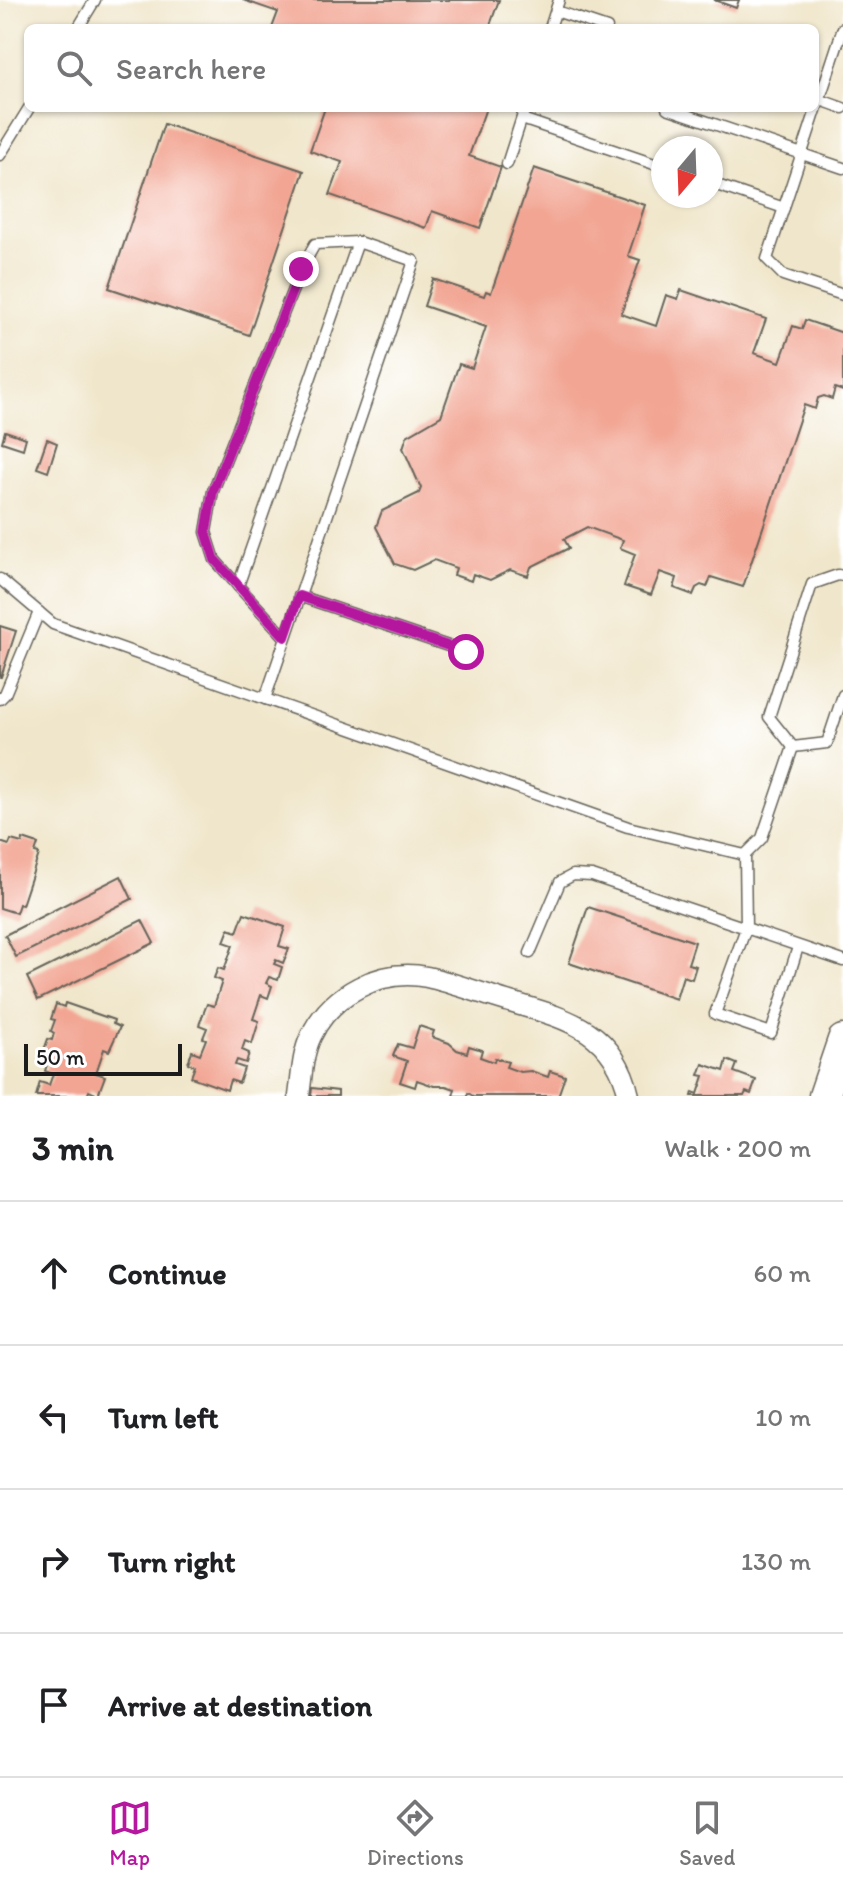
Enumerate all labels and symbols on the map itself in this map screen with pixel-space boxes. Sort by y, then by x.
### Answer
north arrow [651,136,723,208]
route end [283,251,319,287]
route start [448,634,484,670]
scale bar [24,1040,182,1076]

